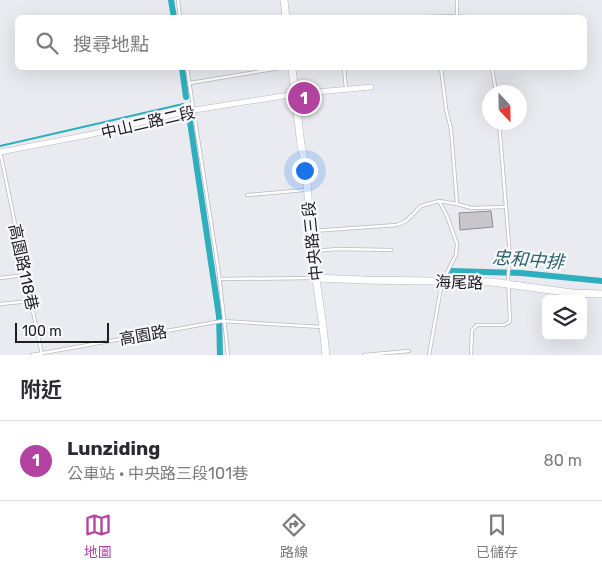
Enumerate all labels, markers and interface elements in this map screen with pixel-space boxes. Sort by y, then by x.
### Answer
search box [15,15,587,70]
icon: search [33,29,61,57]
text: 搜尋地點 [73,33,149,56]
pin: 1 [288,79,320,117]
north arrow [482,85,527,130]
street label: 中山二路二段 [99,102,197,143]
your location [292,158,318,184]
street label: 中央路三段 [299,200,326,282]
street label: 高園路118巷 [5,222,42,312]
water label: 忠和中排 [491,247,567,274]
street label: 海尾路 [435,273,483,292]
map controls [542,295,587,340]
button: layers [542,295,587,340]
scale bar [15,320,109,343]
street label: 高園路 [118,322,168,349]
text: 100 m [22,323,62,340]
text: 附近 [20,377,62,402]
text: Lunziding [67,437,160,460]
text: 1 [32,451,40,470]
text: 80 m [544,451,582,470]
text: 公車站 · 中央路三段101巷 [67,464,248,483]
tab: 地圖 [84,511,112,561]
tab: 路線 [280,511,308,561]
tab: 已儲存 [476,511,518,561]

